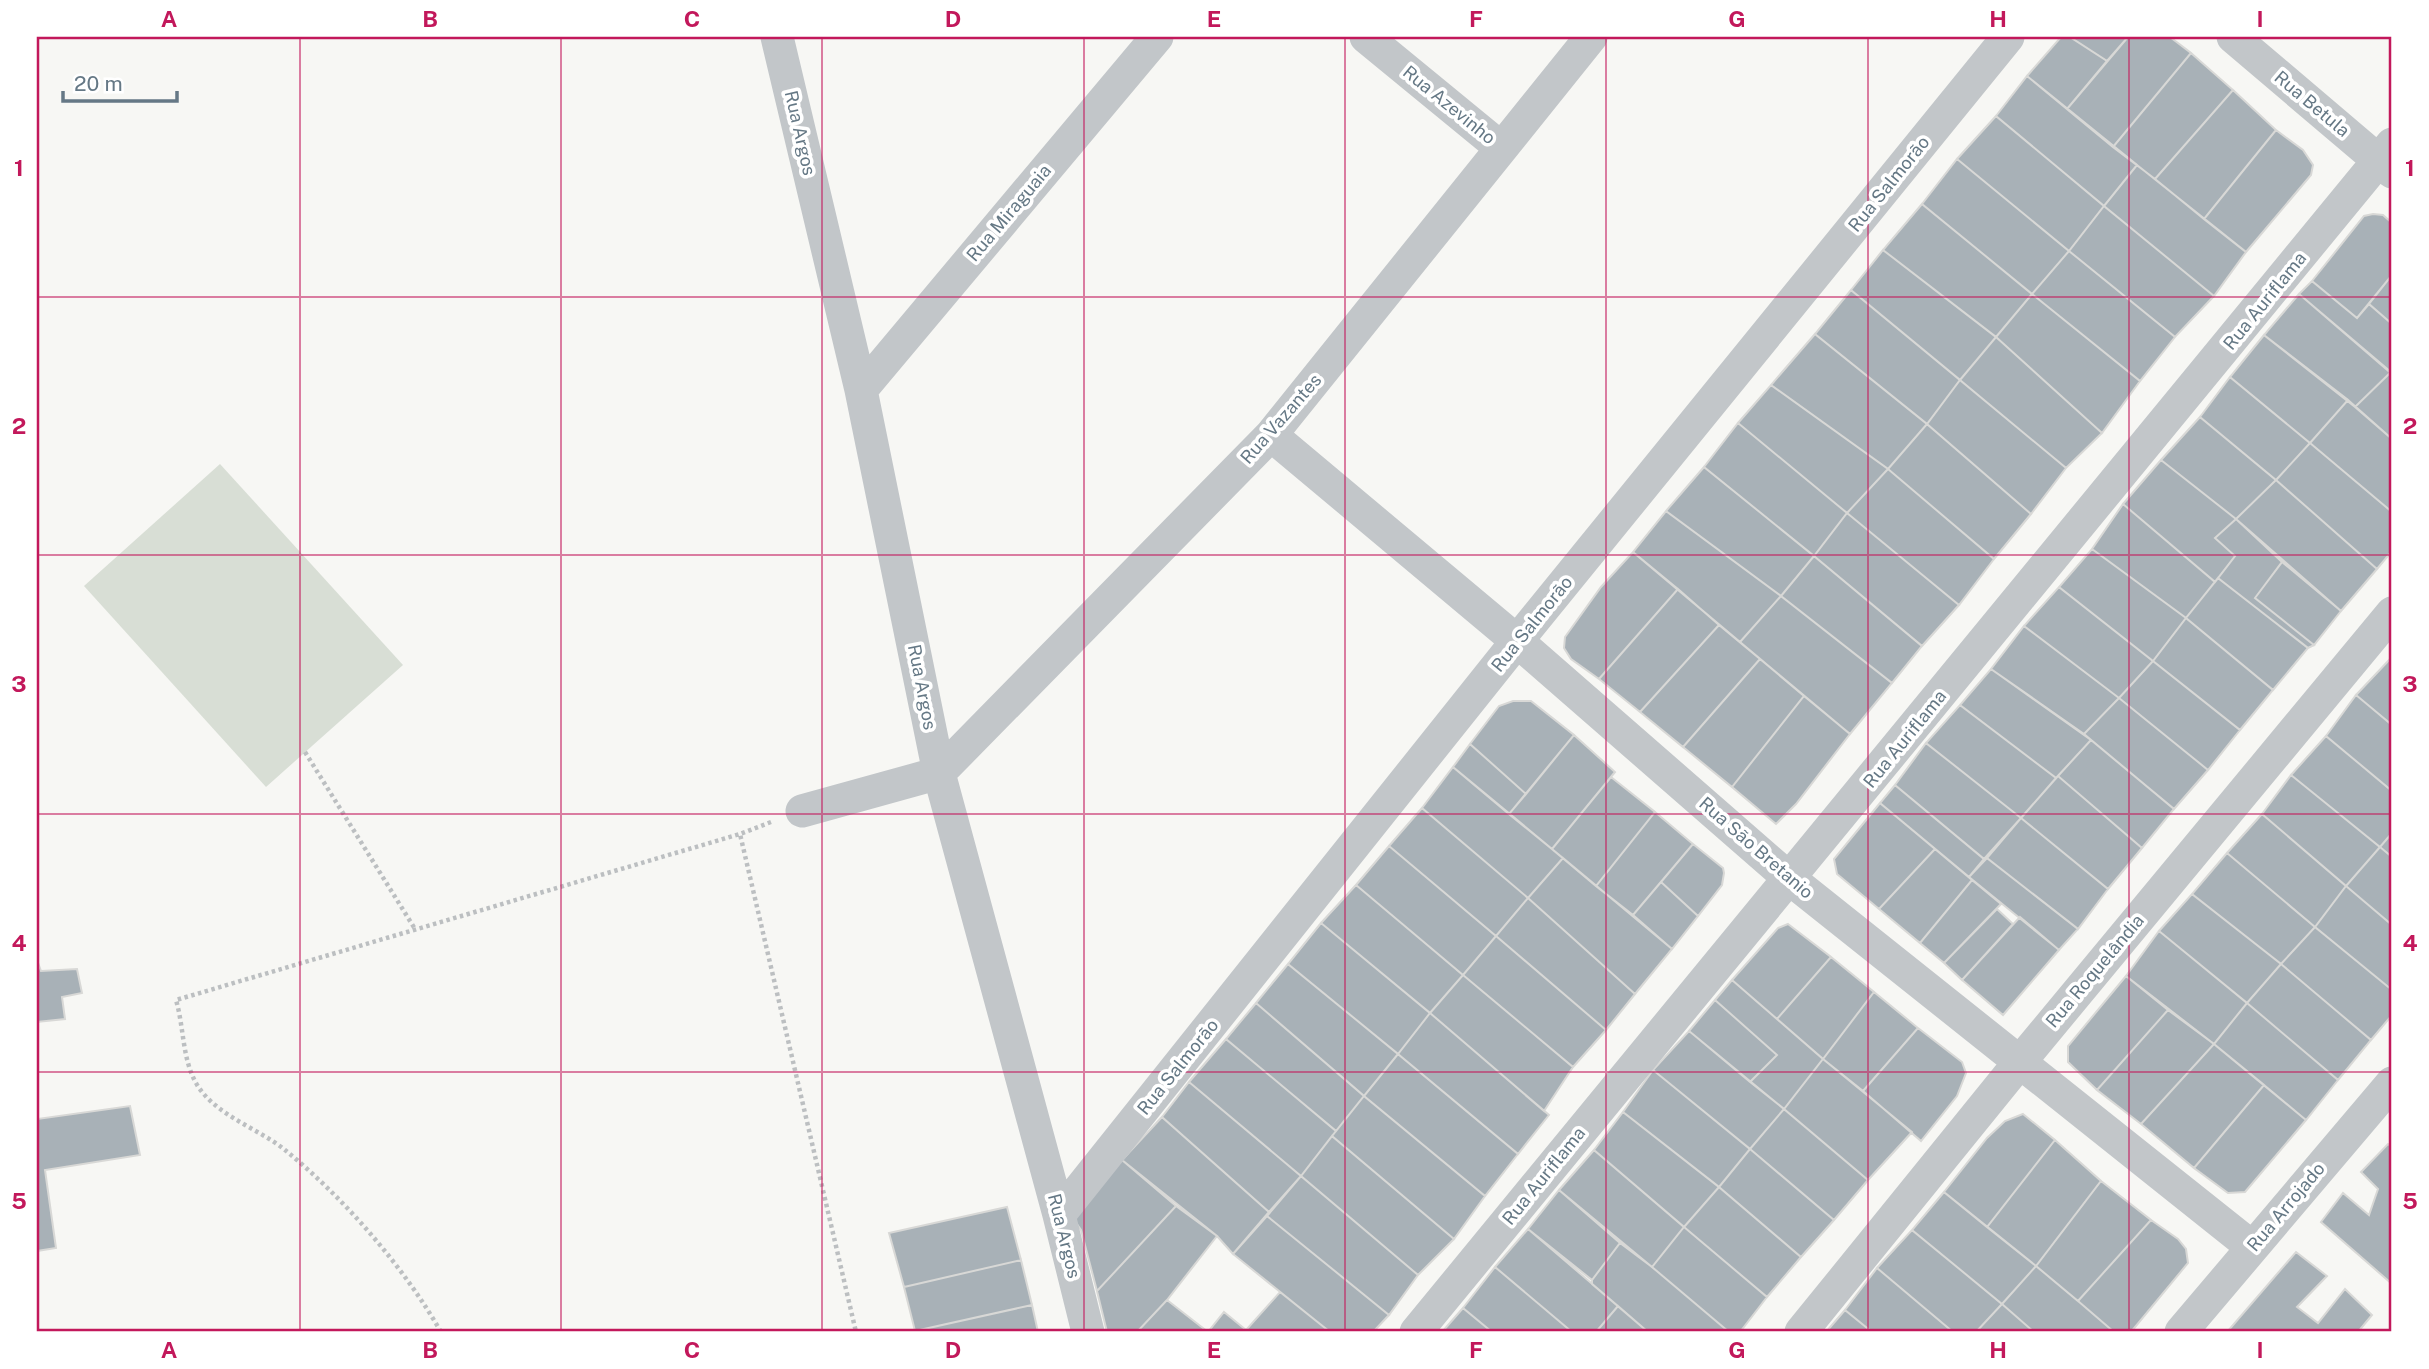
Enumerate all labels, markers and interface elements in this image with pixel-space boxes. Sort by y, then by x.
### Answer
text: A [161,5,178,32]
text: B [422,5,438,32]
text: C [684,5,700,32]
text: D [945,5,961,32]
text: E [1207,5,1221,32]
text: F [1469,5,1483,32]
text: G [1728,5,1746,32]
text: H [1989,5,2007,32]
text: I [2256,5,2264,32]
scale bar [63,60,177,104]
street label: Rua Azevinho [1399,61,1500,148]
street label: Rua Betula [2271,66,2354,141]
text: 20 m [74,71,123,96]
street label: Rua Argos [781,88,820,177]
street label: Rua Salmorão [1844,132,1933,236]
text: 1 [14,154,24,181]
text: 1 [2405,154,2415,181]
street label: Rua Miraguaia [962,160,1055,265]
street label: Rua Auriflama [2219,248,2310,354]
street label: Rua Vazantes [1236,369,1325,468]
text: 2 [12,412,26,439]
text: 2 [2403,412,2417,439]
street label: Rua Salmorão [1487,572,1576,676]
street label: Rua Argos [904,642,941,731]
text: 3 [11,670,27,697]
text: 3 [2402,670,2418,697]
street label: Rua Auriflama [1859,686,1950,792]
street label: Rua São Bretanio [1695,793,1818,903]
street label: Rua Roquelândia [2041,910,2148,1032]
text: 4 [11,929,27,956]
text: 4 [2402,929,2418,956]
street label: Rua Salmorão [1133,1015,1222,1119]
street label: Rua Auriflama [1498,1123,1589,1229]
street label: Rua Arrojado [2242,1158,2329,1255]
text: 5 [11,1187,27,1214]
text: 5 [2402,1187,2418,1214]
street label: Rua Argos [1044,1191,1085,1280]
text: A [161,1336,178,1363]
text: B [422,1336,438,1363]
text: C [684,1336,700,1363]
text: D [945,1336,961,1363]
text: E [1207,1336,1221,1363]
text: F [1469,1336,1483,1363]
text: G [1728,1336,1746,1363]
text: H [1989,1336,2007,1363]
text: I [2256,1336,2264,1363]

